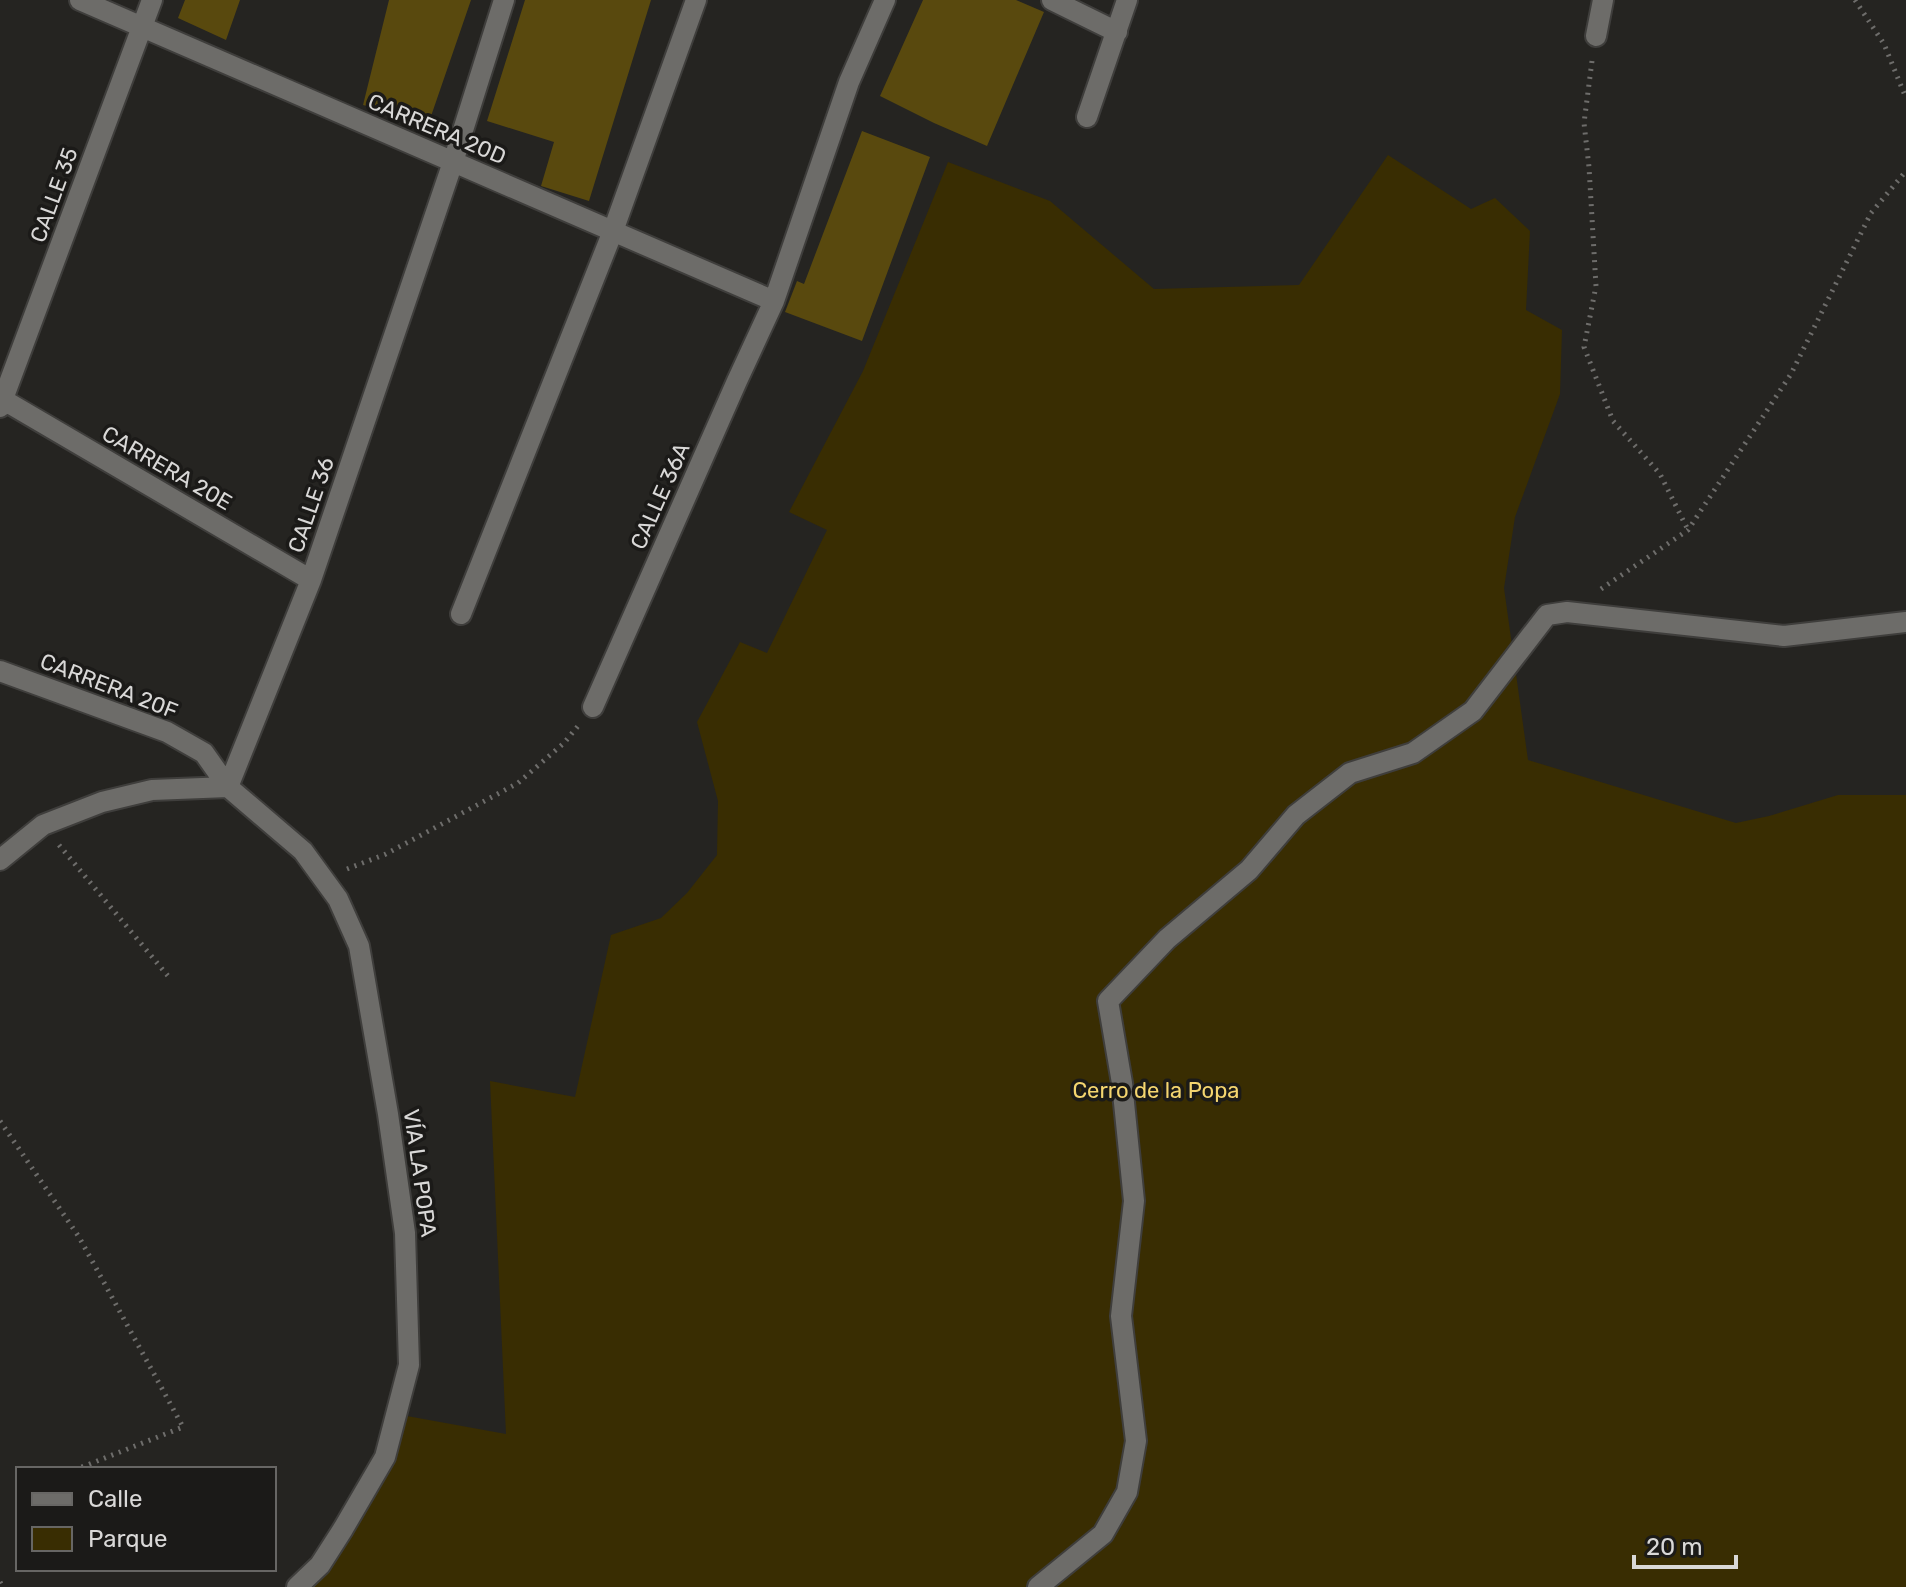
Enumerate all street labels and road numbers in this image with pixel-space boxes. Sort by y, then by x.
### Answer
street label: CARRERA 20D [364,88,510,170]
street label: CALLE 35 [24,144,84,246]
street label: CARRERA 20E [97,420,237,516]
street label: CALLE 36A [624,438,696,554]
street label: CALLE 36 [282,454,340,556]
street label: CARRERA 20F [36,647,182,725]
street label: VÍA LA POPA [398,1107,442,1239]

